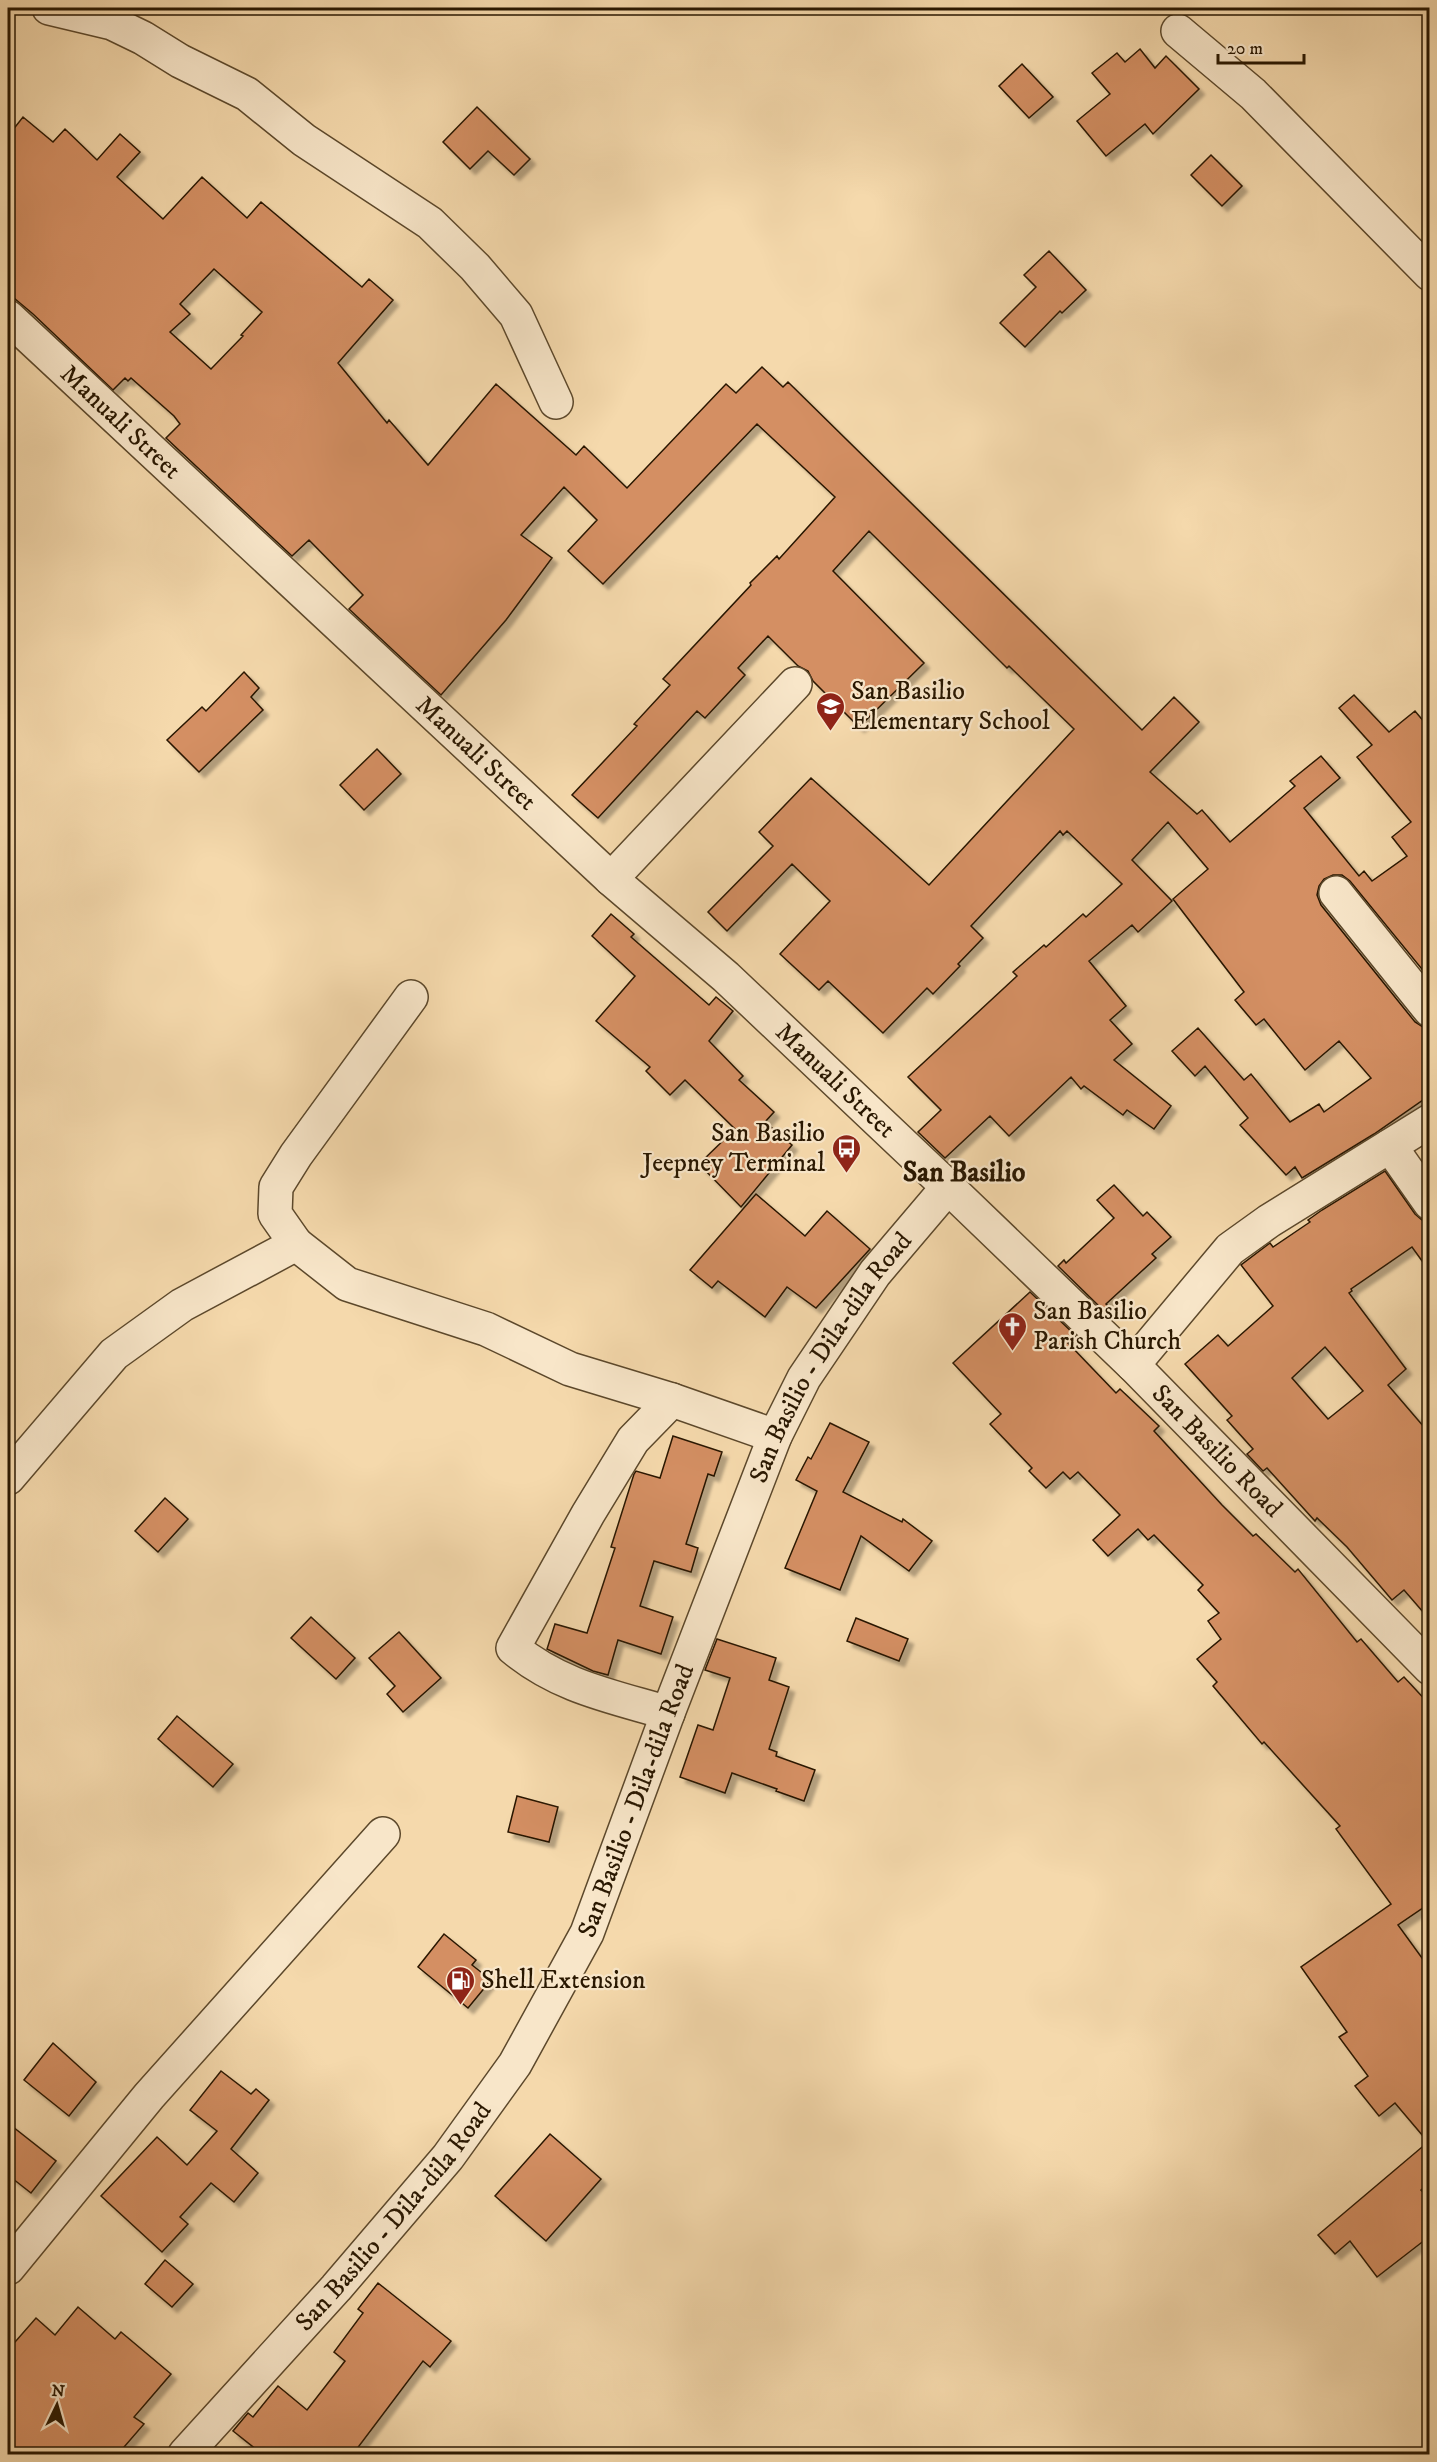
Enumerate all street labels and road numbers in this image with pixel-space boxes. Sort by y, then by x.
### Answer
street label: Manuali Street [53,358,188,486]
street label: Manuali Street [409,689,544,818]
street label: Manuali Street [768,1016,903,1145]
street label: San Basilio - Dila-dila Road [742,1225,919,1487]
street label: San Basilio Road [1145,1377,1290,1524]
street label: San Basilio - Dila-dila Road [570,1659,702,1942]
street label: San Basilio - Dila-dila Road [288,2096,499,2338]

